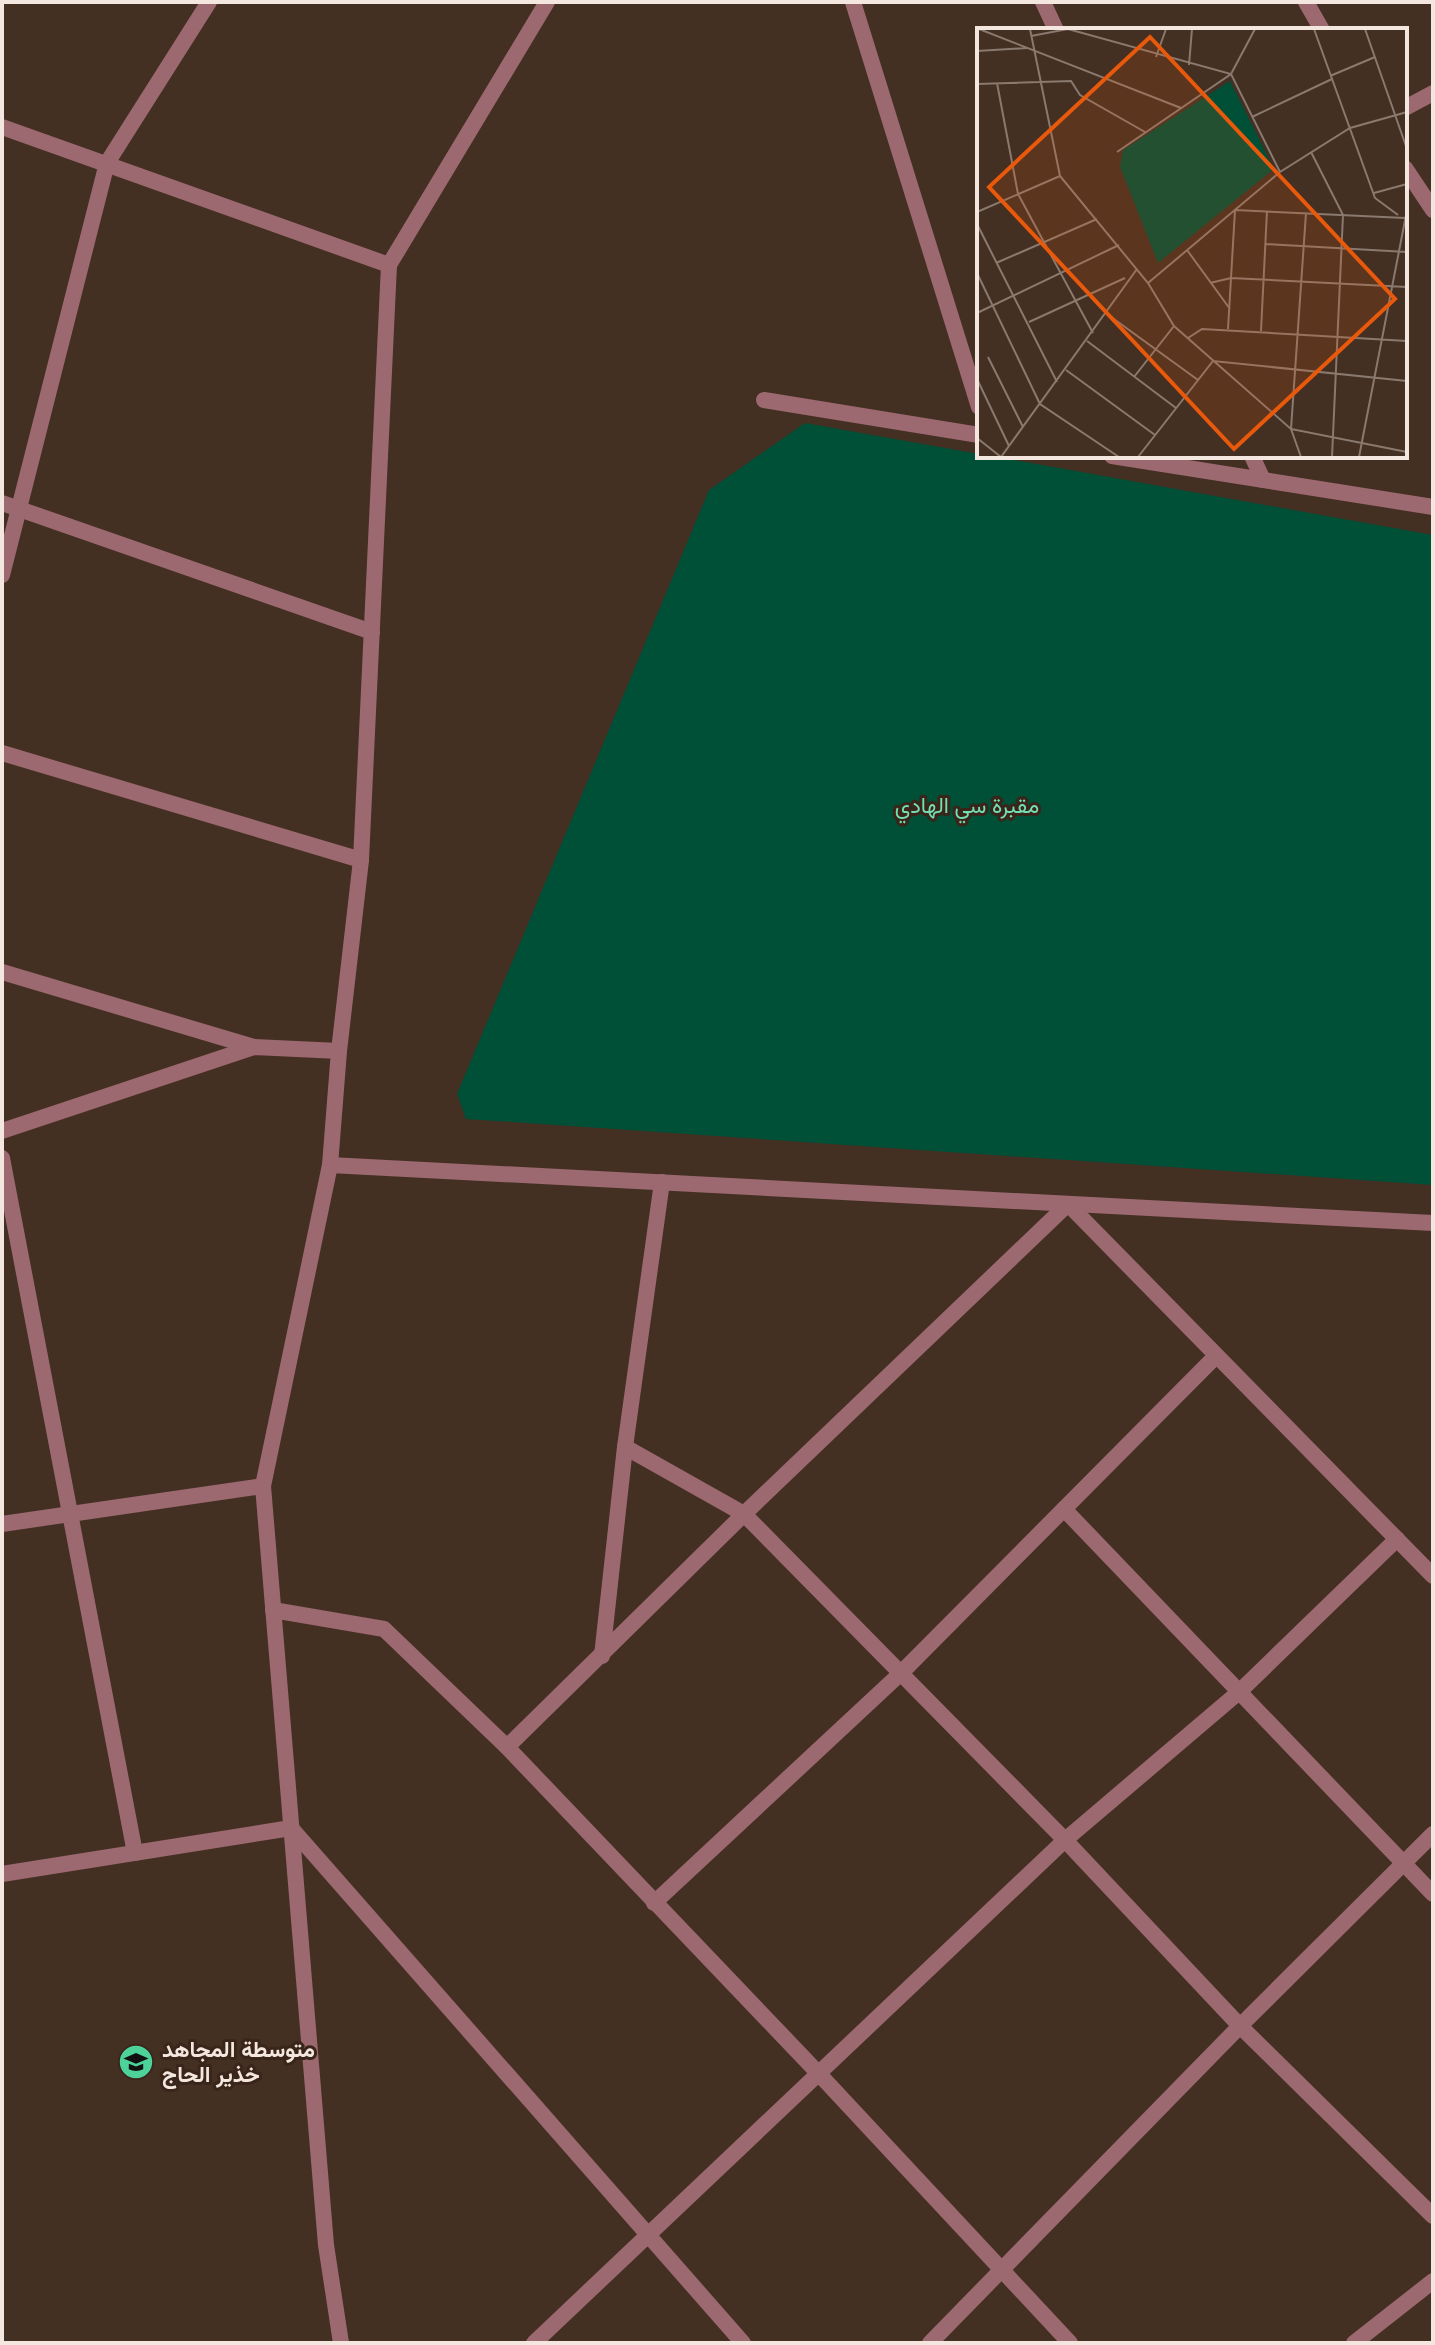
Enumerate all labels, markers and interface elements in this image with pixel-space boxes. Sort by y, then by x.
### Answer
inset map [977,28,1407,458]
park label: مقبرة سي الهادي [895,789,1039,824]
place label: متوسطة المجاهد خذير الحاج [162,2033,315,2089]
school or university icon: متوسطة المجاهد خذير الحاج [117,2043,155,2081]

